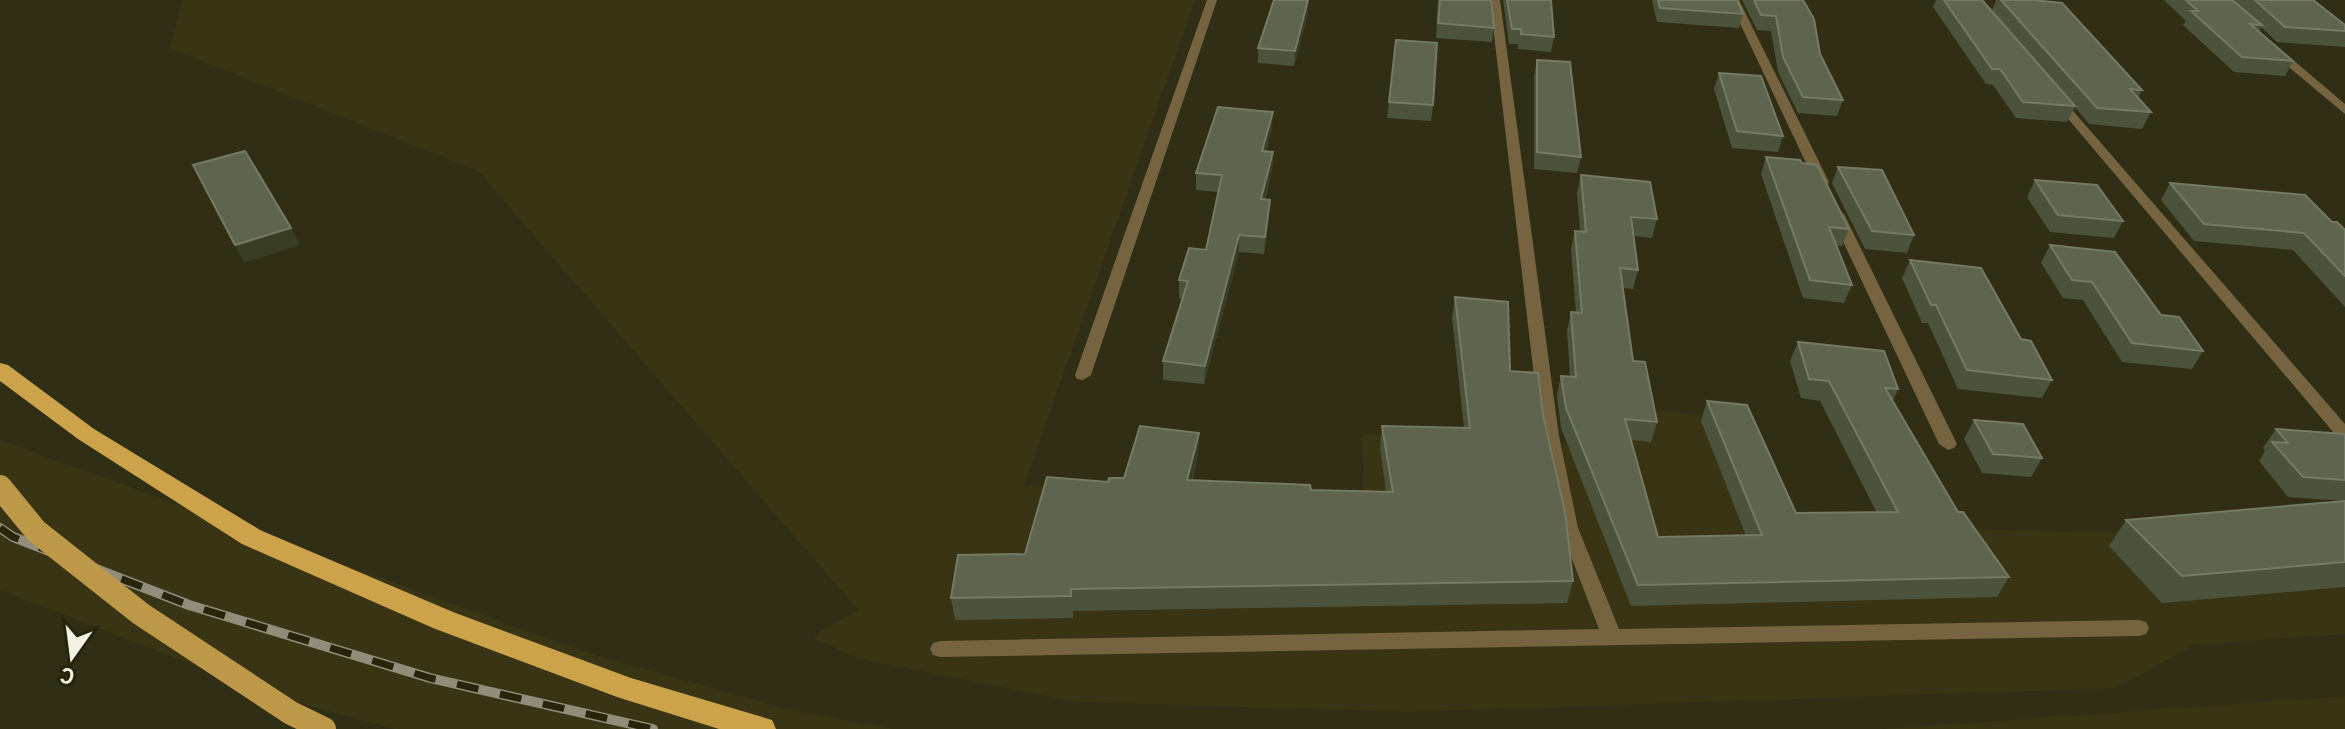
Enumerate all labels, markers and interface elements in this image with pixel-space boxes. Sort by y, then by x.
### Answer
north arrow [32,617,112,697]
text: С [58,659,78,689]

